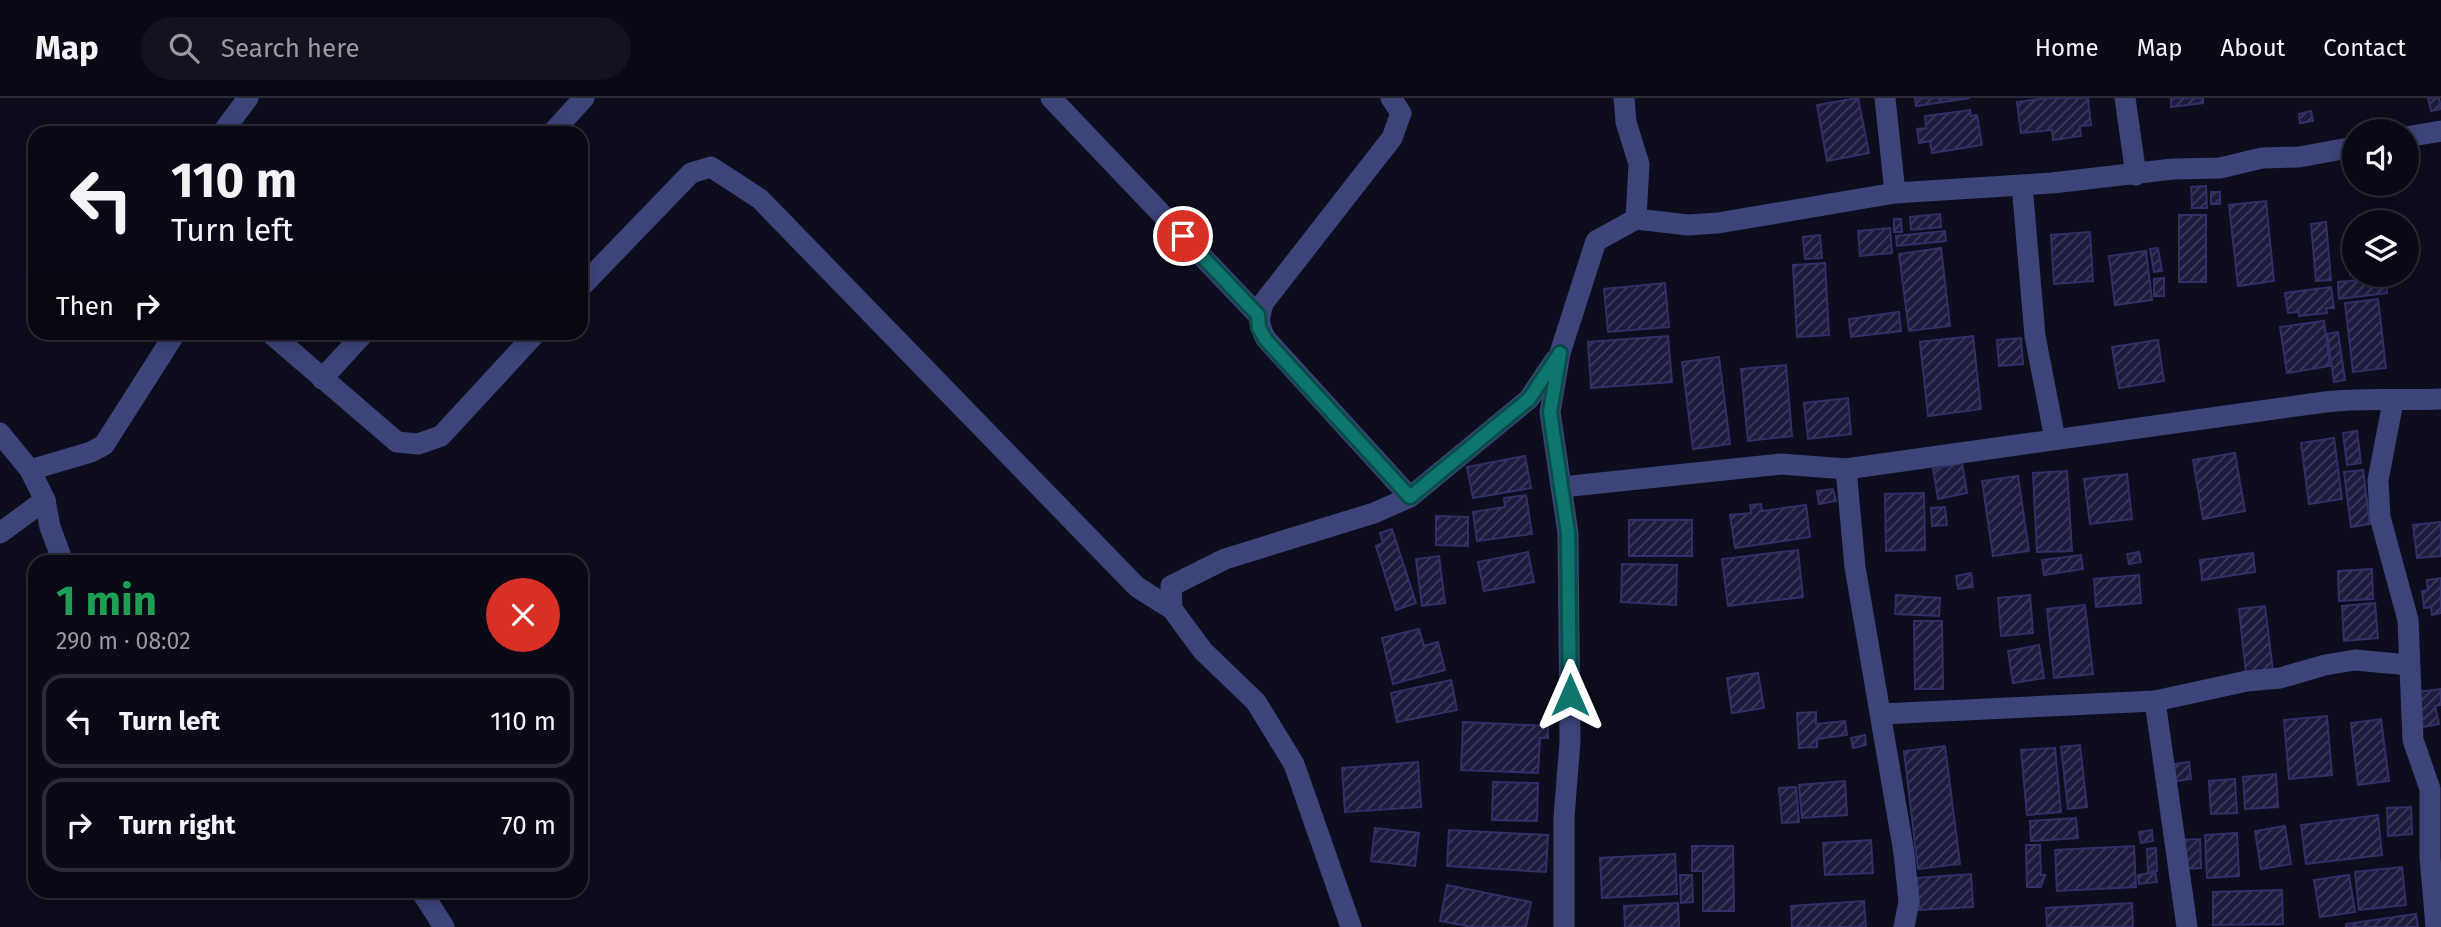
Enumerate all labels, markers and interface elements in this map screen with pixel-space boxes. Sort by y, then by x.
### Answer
search box [141,17,631,80]
text: Map [35,28,99,68]
icon: search [165,29,203,67]
text: Search here [221,33,360,64]
text: Home [2035,34,2099,62]
text: Map [2137,34,2183,62]
text: About [2221,34,2285,62]
text: Contact [2323,34,2406,62]
map controls [2342,119,2419,287]
button: sound [2342,119,2419,196]
text: 110 m [171,151,297,210]
icon: left [56,154,147,245]
pin [1153,206,1213,266]
button: layers [2342,210,2419,287]
text: Turn left [171,211,293,249]
icon: arrive [1164,217,1202,255]
icon: right [128,287,166,325]
text: Then [56,291,114,322]
text: 1 min [56,576,157,626]
button: close [486,578,560,652]
text: 290 m · 08:02 [56,627,191,655]
position arrow [1533,658,1607,732]
icon: left [60,702,98,740]
text: Turn left [119,706,220,737]
text: 110 m [490,706,556,737]
icon: right [60,806,98,844]
text: Turn right [119,810,236,841]
text: 70 m [501,810,556,841]

